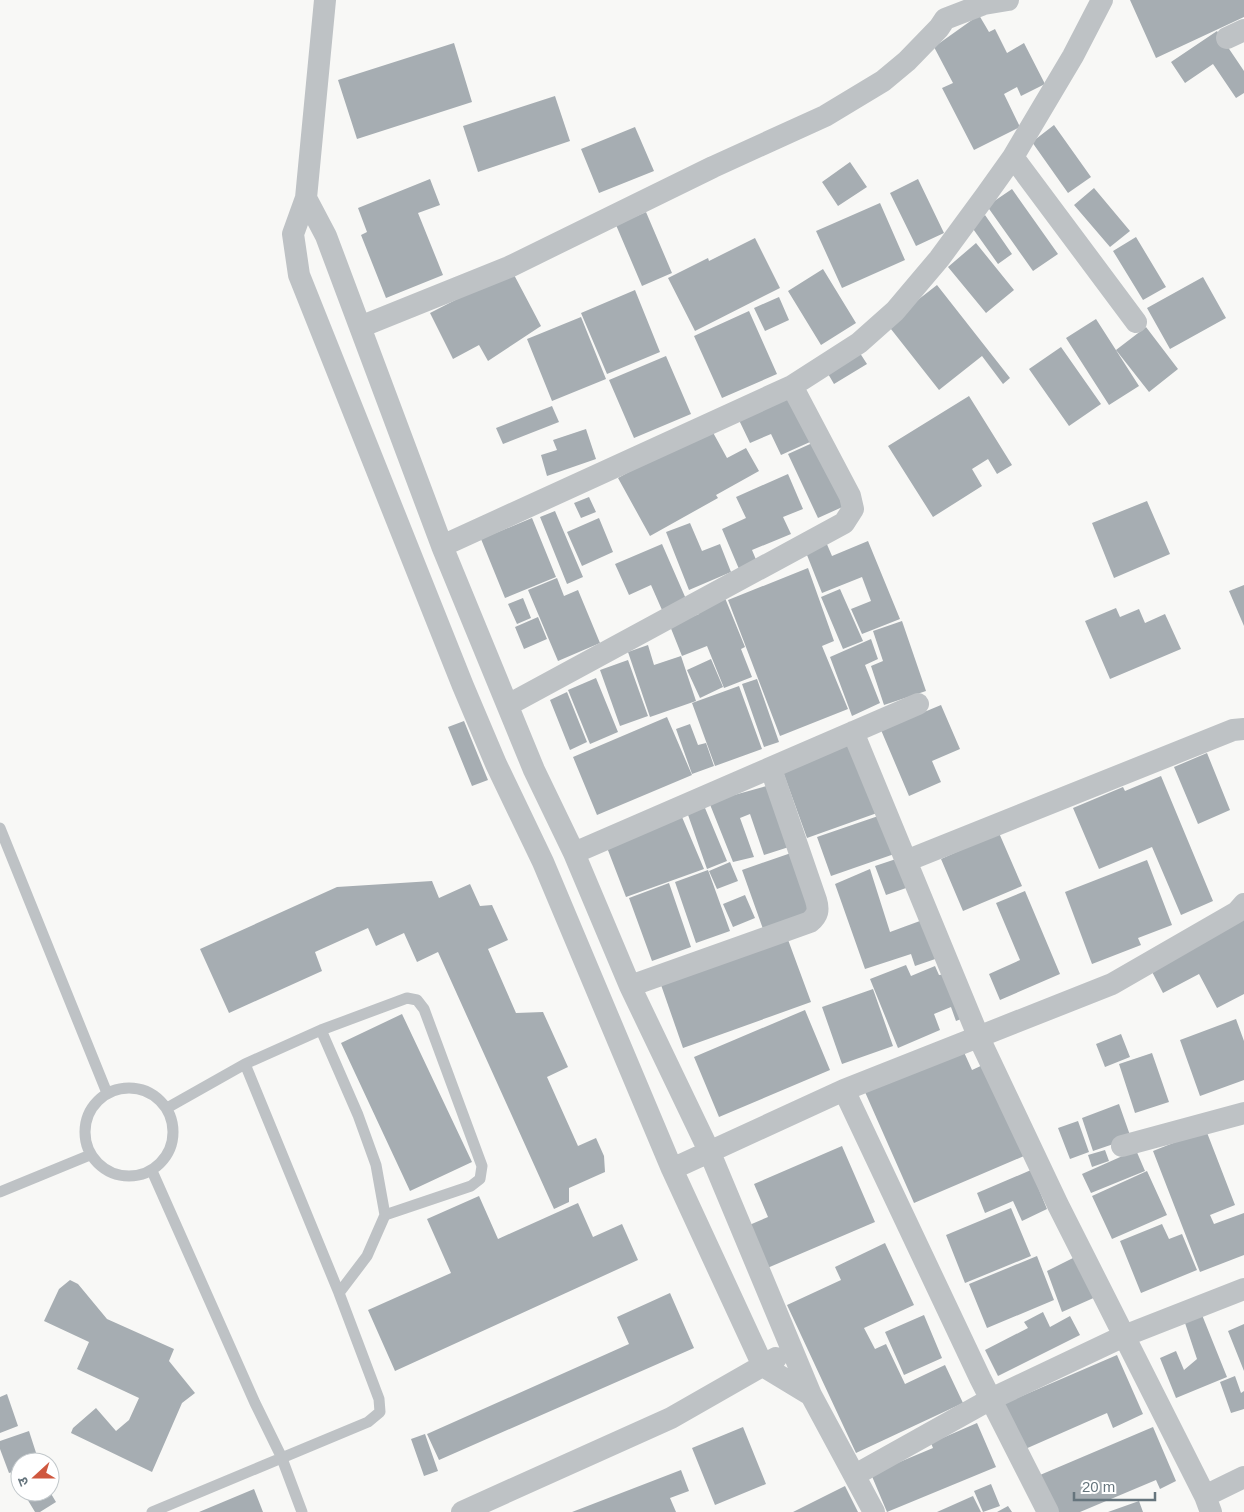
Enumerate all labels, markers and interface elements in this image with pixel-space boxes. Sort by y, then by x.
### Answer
north arrow [10,1452,60,1502]
scale bar [1074,1470,1155,1502]
text: उ [14,1474,32,1488]
text: 20 m [1082,1478,1115,1495]

